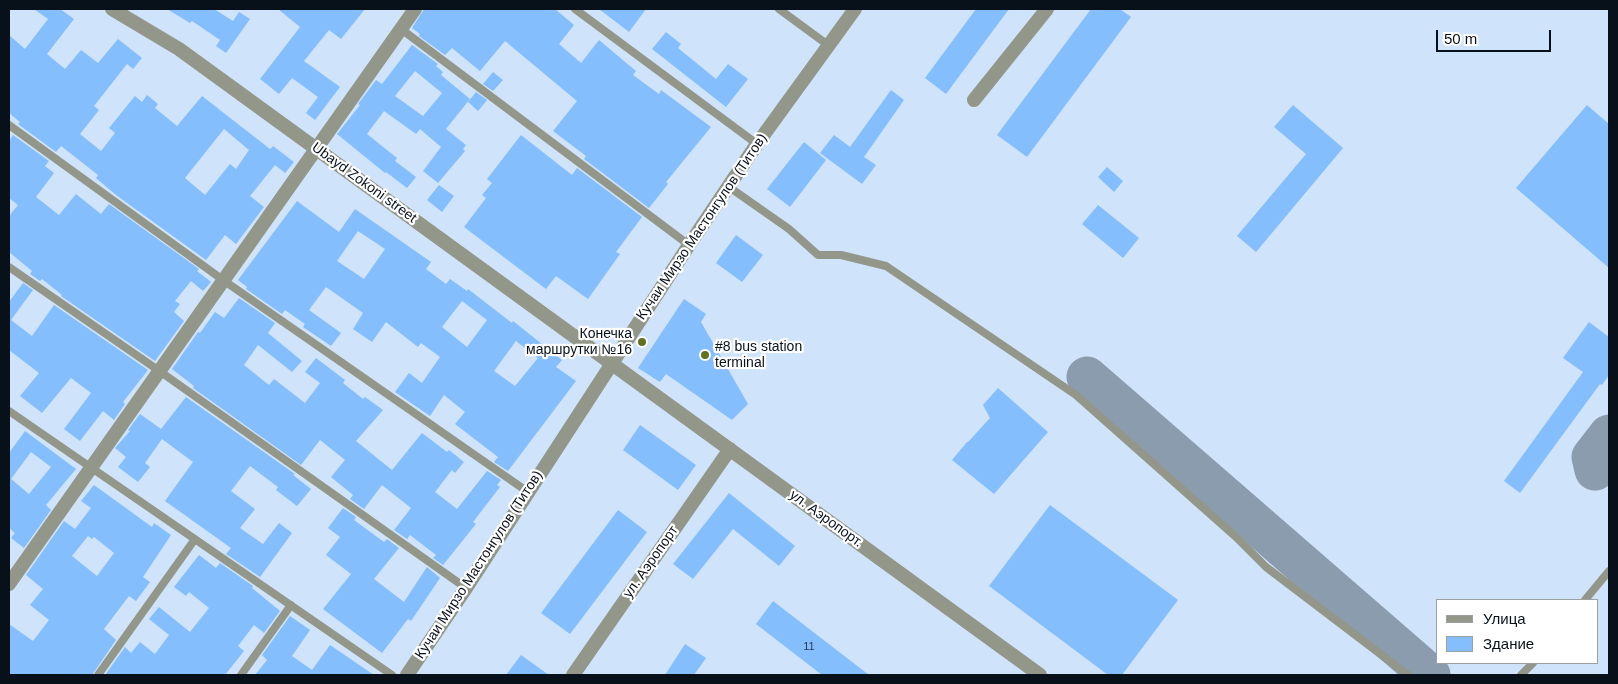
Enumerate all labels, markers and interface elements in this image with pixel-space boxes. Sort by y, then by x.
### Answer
scale bar [1438,20,1553,52]
text: 50 m [1444,30,1477,47]
street label: Кучаи Мирзо Мастонгулов (Титов) [633,131,771,323]
street label: Ubayd Zokoni street [308,139,420,227]
place label: Конечка маршрутки №16 [526,326,632,358]
marker: Конечка маршрутки №16 [636,336,648,348]
place label: #8 bus station terminal [715,339,802,372]
marker: #8 bus station terminal [699,349,711,361]
street label: Кучаи Мирзо Мастонгулов (Титов) [412,468,546,662]
street label: ул. Аэропорт. [786,487,866,551]
street label: ул. Аэропорт [620,523,682,601]
legend [1436,599,1598,664]
text: Улица [1483,610,1526,627]
text: Здание [1483,635,1534,652]
house number: 11 [803,640,815,654]

